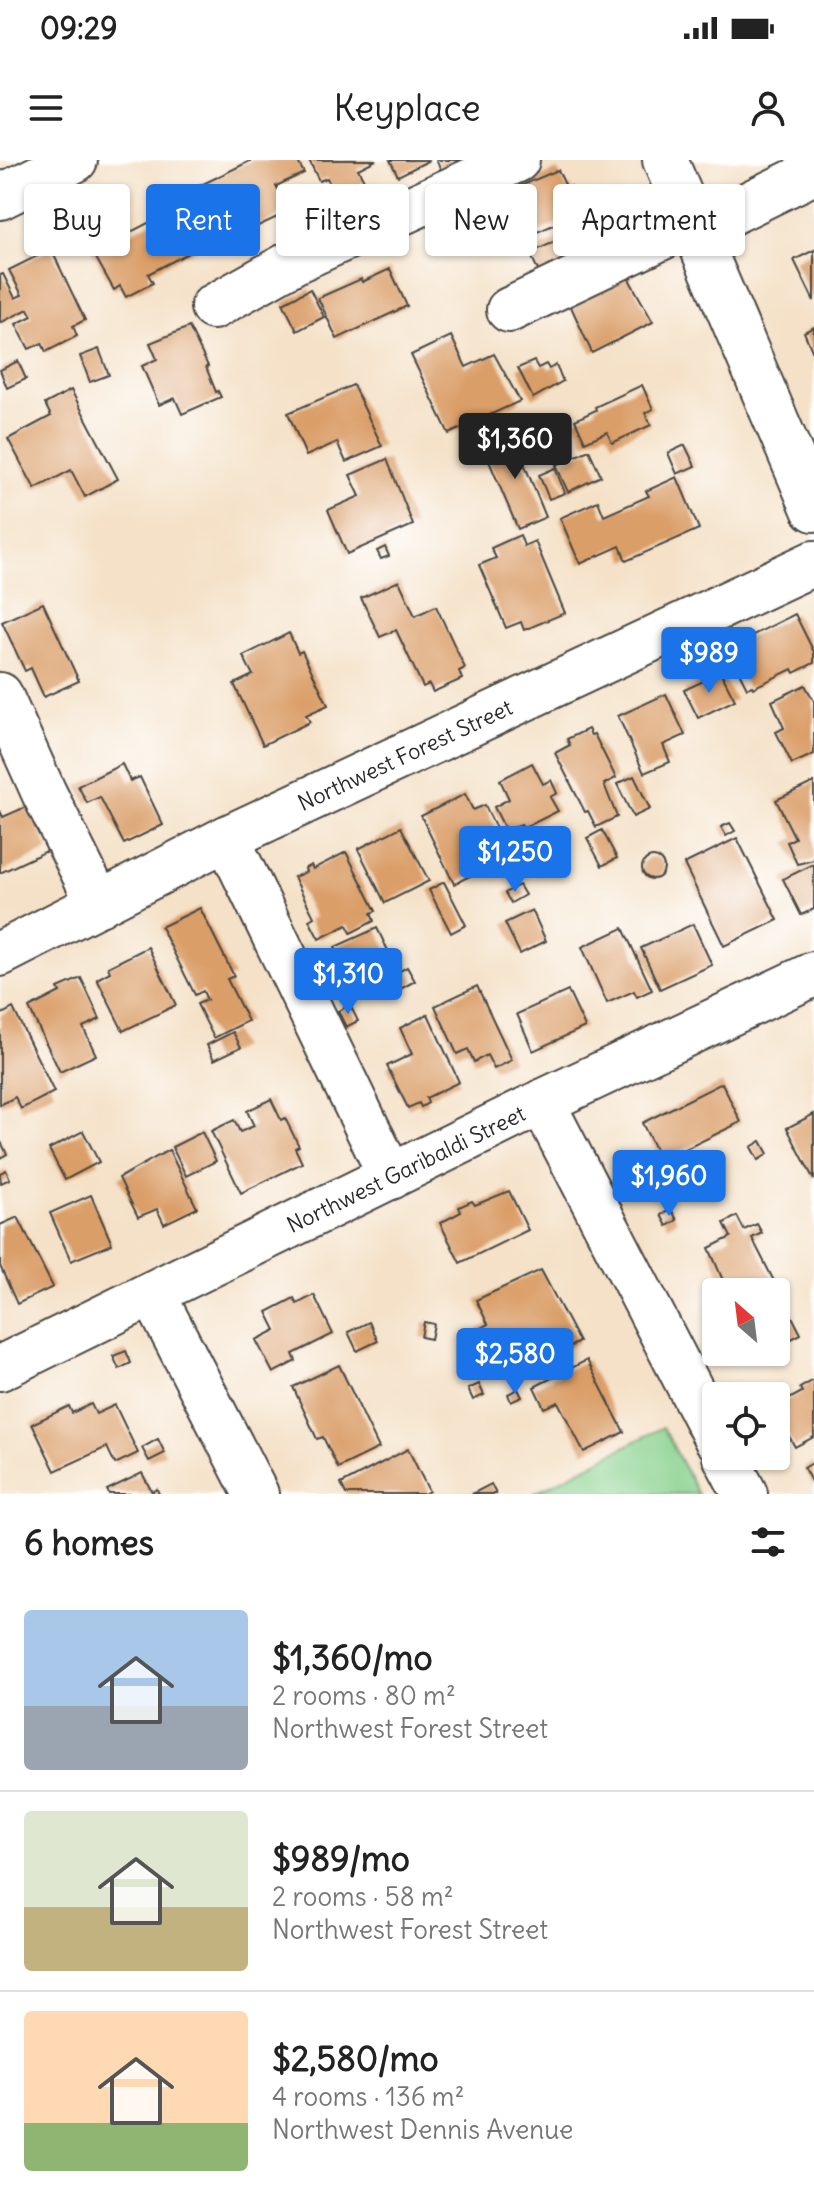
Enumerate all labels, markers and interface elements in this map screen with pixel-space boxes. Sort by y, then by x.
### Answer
text: 09:29 [40,9,117,47]
icon: menu [24,86,68,130]
text: Keyplace [333,86,481,131]
icon: person [746,86,790,130]
chip: Buy [24,184,130,256]
chip: Rent [146,184,260,256]
chip: Filters [276,184,409,256]
chip: New [425,184,537,256]
chip: Apartment [553,184,745,256]
pin: $1,360 [450,413,580,481]
text: $1,360 [477,422,553,455]
pin: $989 [662,627,756,695]
text: $989 [679,636,739,669]
street label: Northwest Forest Street [293,693,517,817]
pin: $1,250 [450,826,580,894]
text: $1,250 [477,835,553,868]
pin: $1,310 [283,948,413,1016]
text: $1,310 [312,957,384,990]
street label: Northwest Garibaldi Street [282,1099,530,1239]
pin: $1,960 [604,1150,734,1218]
text: $1,960 [631,1159,707,1192]
north arrow [702,1278,790,1366]
map controls [702,1278,790,1470]
pin: $2,580 [450,1328,580,1396]
text: $2,580 [474,1337,556,1370]
button: locate [702,1382,790,1470]
icon: filters [746,1520,790,1564]
text: 6 homes [24,1521,154,1564]
text: $1,360/mo [272,1636,433,1679]
icon: home [88,1642,184,1738]
text: 2 rooms · 80 m² [272,1679,456,1712]
text: Northwest Forest Street [272,1712,548,1745]
text: $989/mo [272,1837,410,1880]
icon: home [88,1843,184,1939]
text: 2 rooms · 58 m² [272,1880,453,1913]
text: Northwest Forest Street [272,1913,548,1946]
text: $2,580/mo [272,2037,439,2080]
icon: home [88,2043,184,2139]
text: 4 rooms · 136 m² [272,2080,464,2113]
text: Northwest Dennis Avenue [272,2113,573,2146]

